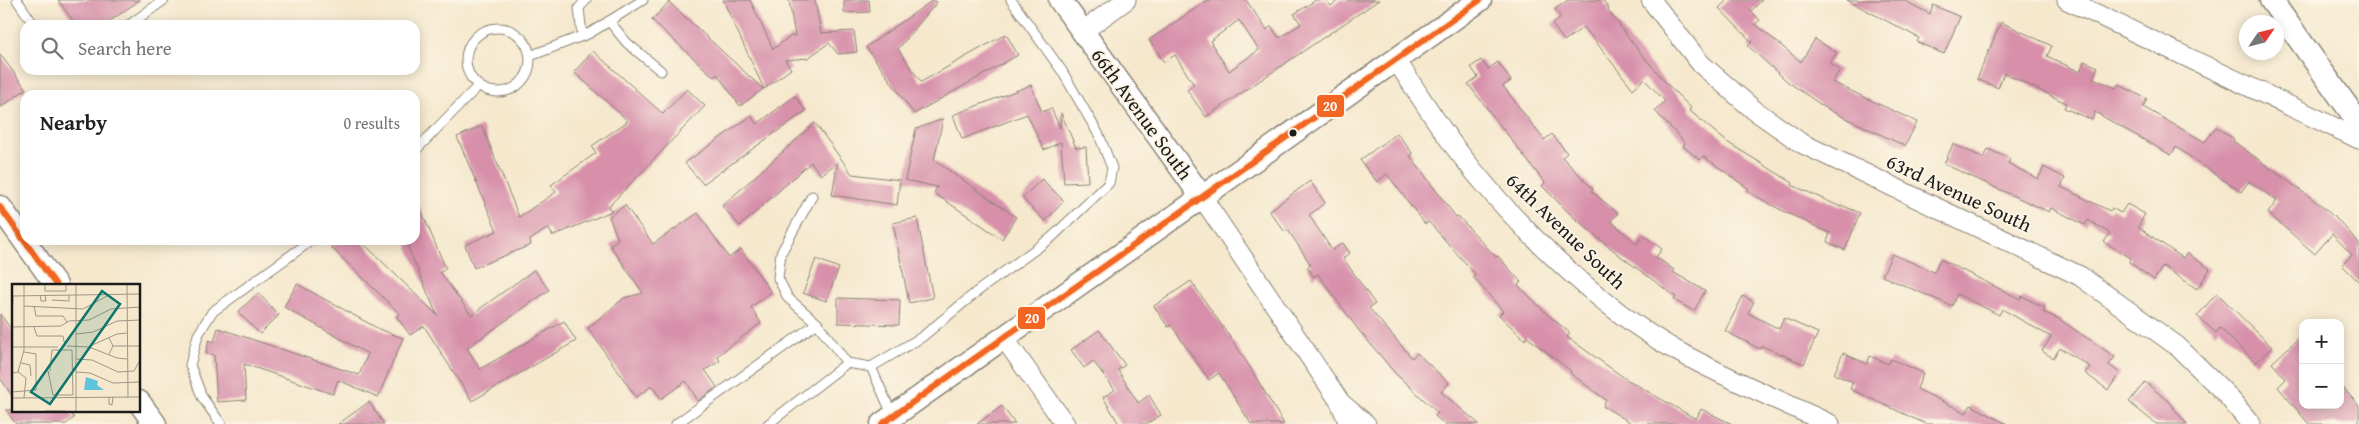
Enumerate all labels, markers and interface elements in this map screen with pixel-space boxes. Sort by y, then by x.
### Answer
north arrow [2239,15,2284,60]
search box [20,20,420,75]
icon: search [38,34,66,62]
text: Search here [78,34,172,62]
street label: 66th Avenue South [1085,42,1200,186]
line badge: 20 [1316,94,1345,118]
text: 20 [1323,96,1337,116]
text: Nearby [40,107,107,138]
text: 0 results [343,111,400,135]
unlabelled marker [1288,128,1298,138]
street label: 63rd Avenue South [1882,146,2037,239]
street label: 64th Avenue South [1500,166,1633,296]
inset map [12,284,140,412]
line badge: 20 [1017,306,1046,330]
text: 20 [1025,308,1039,328]
map controls [2299,319,2344,409]
button: + [2299,319,2344,364]
button: − [2299,364,2344,409]

